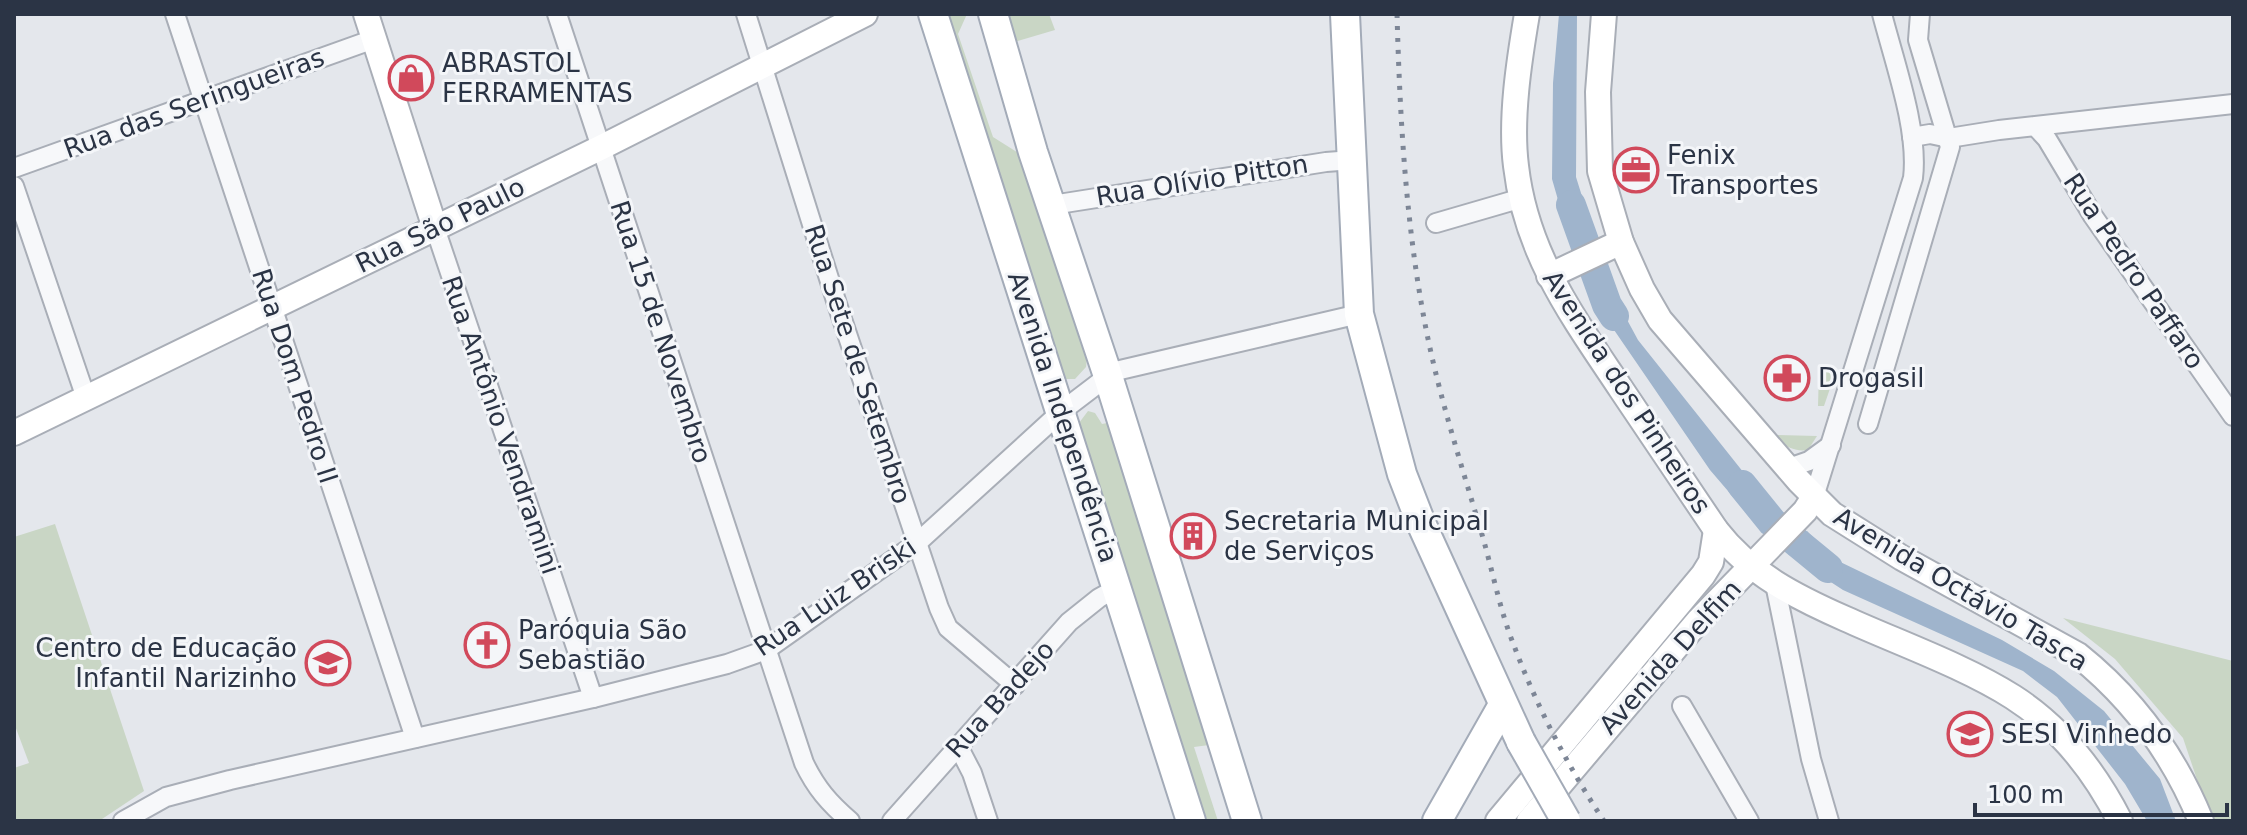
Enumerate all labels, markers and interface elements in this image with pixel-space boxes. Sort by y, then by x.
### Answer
street label: Rua das Seringueiras [60,42,328,164]
place label: ABRASTOL FERRAMENTAS [442,48,633,108]
shop icon: ABRASTOL FERRAMENTAS [387,54,435,102]
place label: Fenix Transportes [1666,140,1819,200]
office icon: Fenix Transportes [1612,146,1660,194]
street label: Rua Olívio Pitton [1094,148,1310,212]
street label: Rua Pedro Paffaro [2057,168,2211,374]
street label: Rua São Paulo [351,171,529,279]
street label: Rua 15 de Novembro [604,197,718,467]
street label: Rua Sete de Setembro [799,221,917,507]
street label: Rua Dom Pedro II [246,265,344,487]
street label: Avenida dos Pinheiros [1537,265,1717,519]
street label: Avenida Independência [1002,268,1124,566]
street label: Rua Antônio Vendramini [436,272,566,578]
pharmacy icon: Drogasil [1763,354,1811,402]
place label: Drogasil [1818,363,1924,393]
street label: Avenida Octávio Tasca [1829,501,2093,677]
place label: Secretaria Municipal de Serviços [1224,506,1489,566]
building icon: Secretaria Municipal de Serviços [1169,512,1217,560]
street label: Rua Luiz Briski [748,532,922,662]
street label: Avenida Delfim [1593,574,1747,740]
place label: Paróquia São Sebastião [518,615,687,675]
church icon: Paróquia São Sebastião [463,621,511,669]
place label: Centro de Educação Infantil Narizinho [35,633,297,693]
street label: Rua Badejo [940,634,1060,764]
school or university icon: Centro de Educação Infantil Narizinho [304,639,352,687]
school or university icon: SESI Vinhedo [1946,710,1994,758]
place label: SESI Vinhedo [2001,719,2172,749]
scale bar [1975,767,2227,817]
text: 100 m [1987,781,2064,809]

